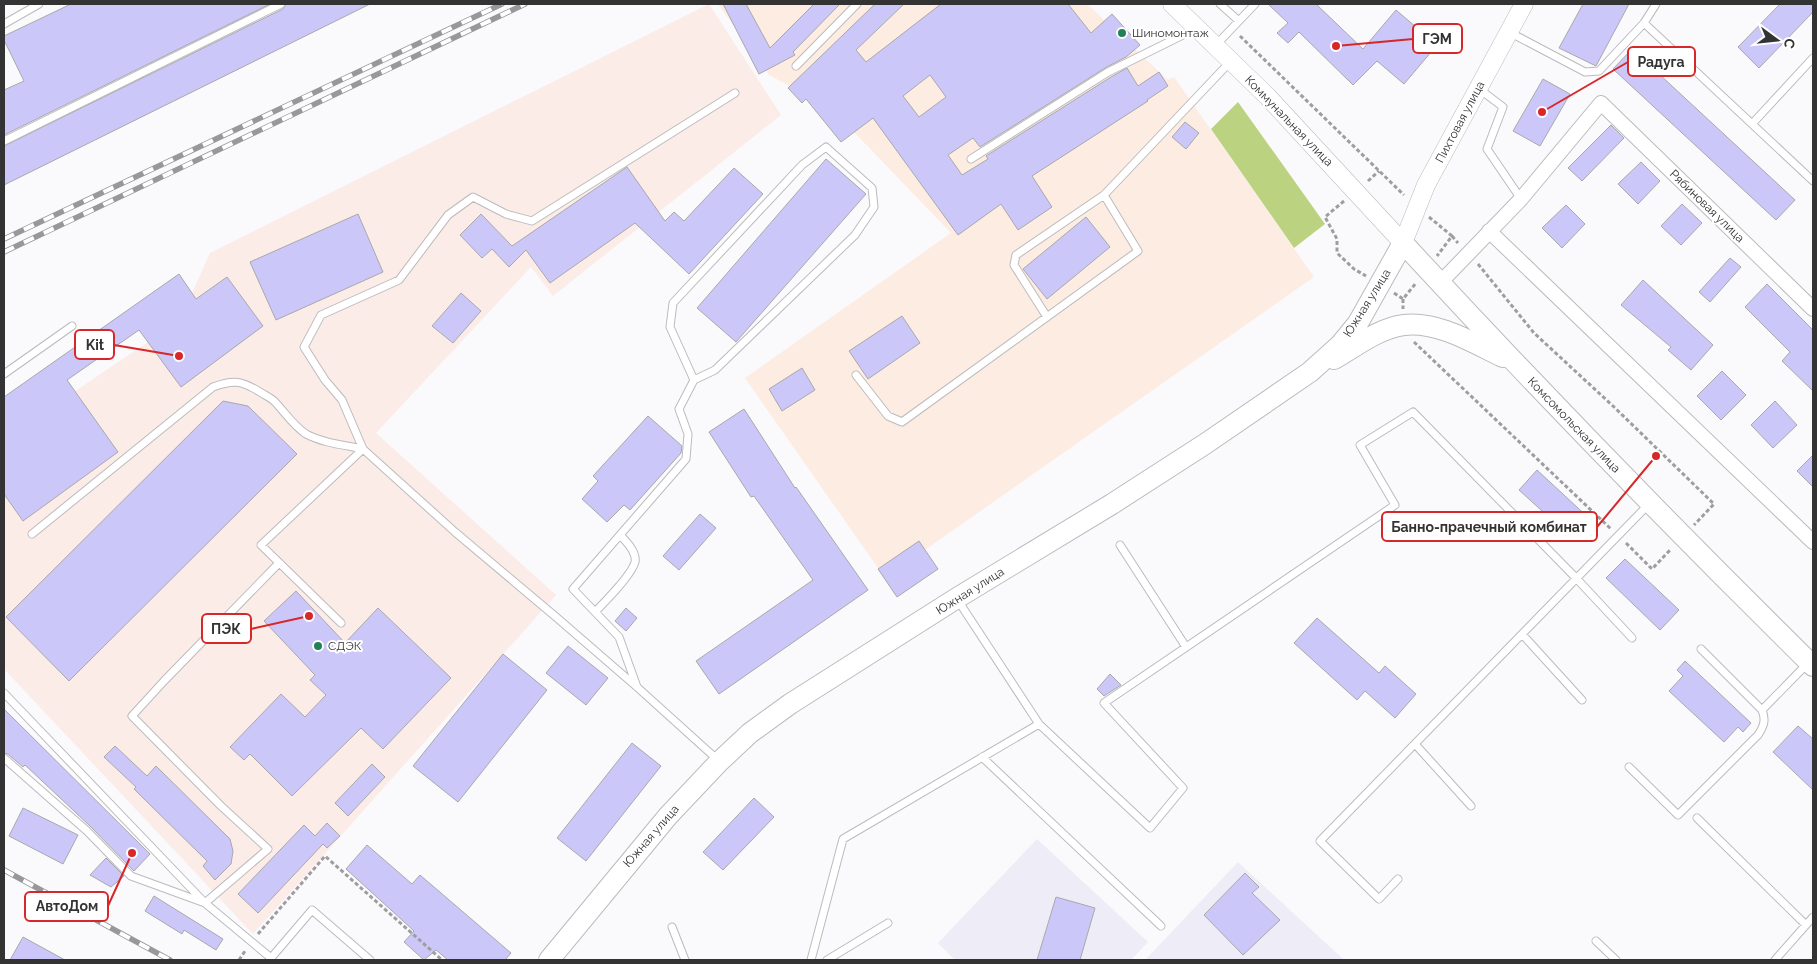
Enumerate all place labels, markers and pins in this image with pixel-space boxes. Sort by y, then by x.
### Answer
callout: ГЭМ [1413,24,1462,53]
place label: Шиномонтаж [1132,26,1209,40]
marker: Шиномонтаж [1116,27,1128,39]
callout: Радуга [1628,47,1695,76]
callout: Kit [75,330,114,359]
callout: Банно-прачечный комбинат [1382,512,1597,541]
callout: ПЭК [202,614,251,643]
place label: СДЭК [328,639,362,653]
marker: СДЭК [312,640,324,652]
callout: АвтоДом [25,892,108,921]

